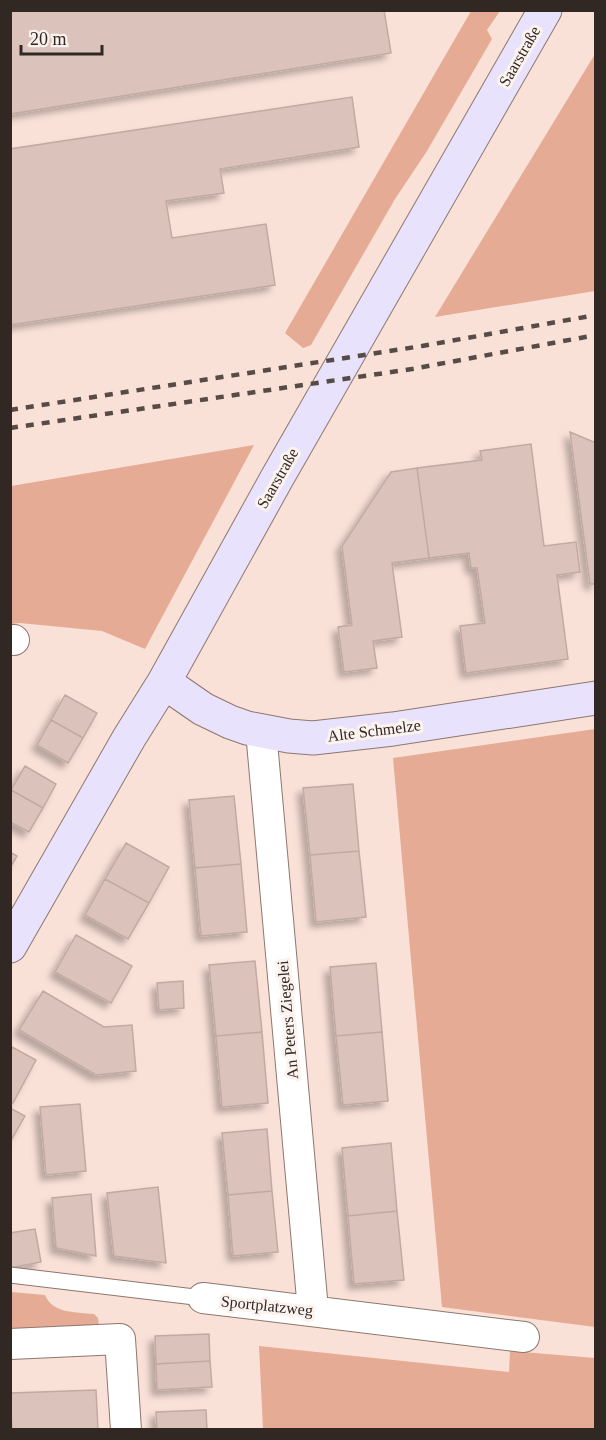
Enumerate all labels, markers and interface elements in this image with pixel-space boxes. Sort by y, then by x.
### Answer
scale bar [21,18,102,56]
street label: Saarstraße [495,23,543,89]
text: 20 m [30,29,67,49]
street label: Saarstraße [253,445,301,511]
street label: Alte Schmelze [326,716,422,745]
street label: An Peters Ziegelei [274,959,302,1080]
street label: Sportplatzweg [220,1292,314,1320]

